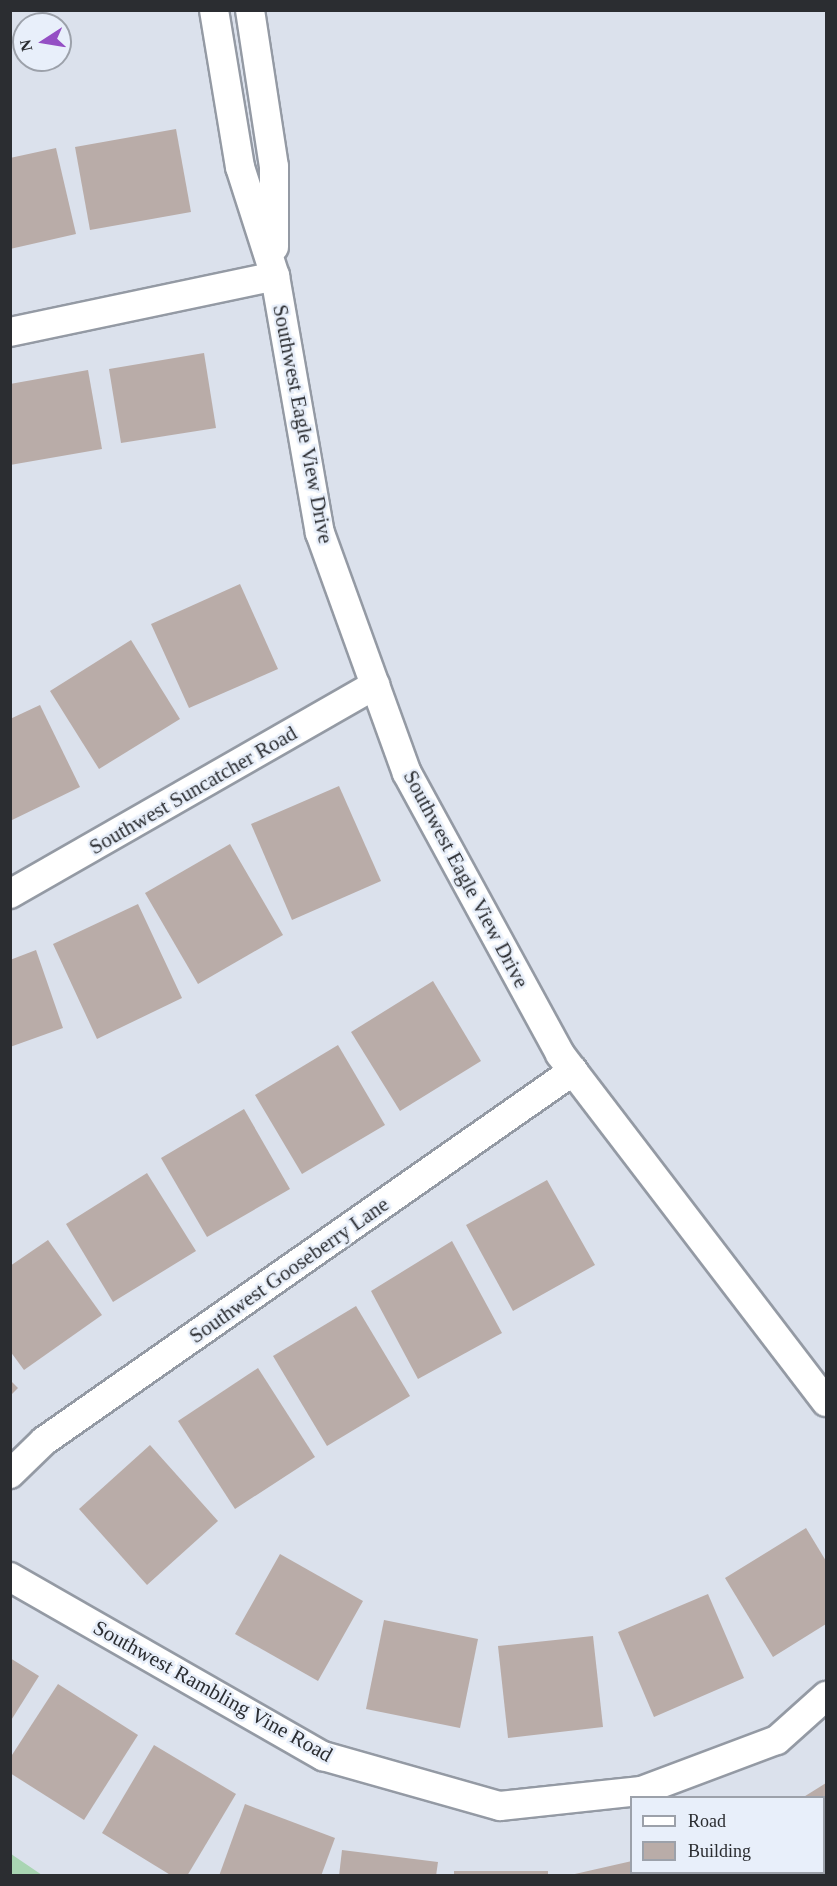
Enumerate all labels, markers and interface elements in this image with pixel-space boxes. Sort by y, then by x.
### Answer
north arrow [12,12,72,72]
text: N [16,38,35,53]
street label: Southwest Eagle View Drive [267,302,339,546]
street label: Southwest Suncatcher Road [85,720,301,860]
street label: Southwest Eagle View Drive [398,766,534,992]
street label: Southwest Gooseberry Lane [184,1191,394,1349]
street label: Southwest Rambling Vine Road [89,1615,337,1767]
legend [630,1796,825,1874]
text: Road [688,1811,726,1831]
text: Building [688,1841,751,1861]

